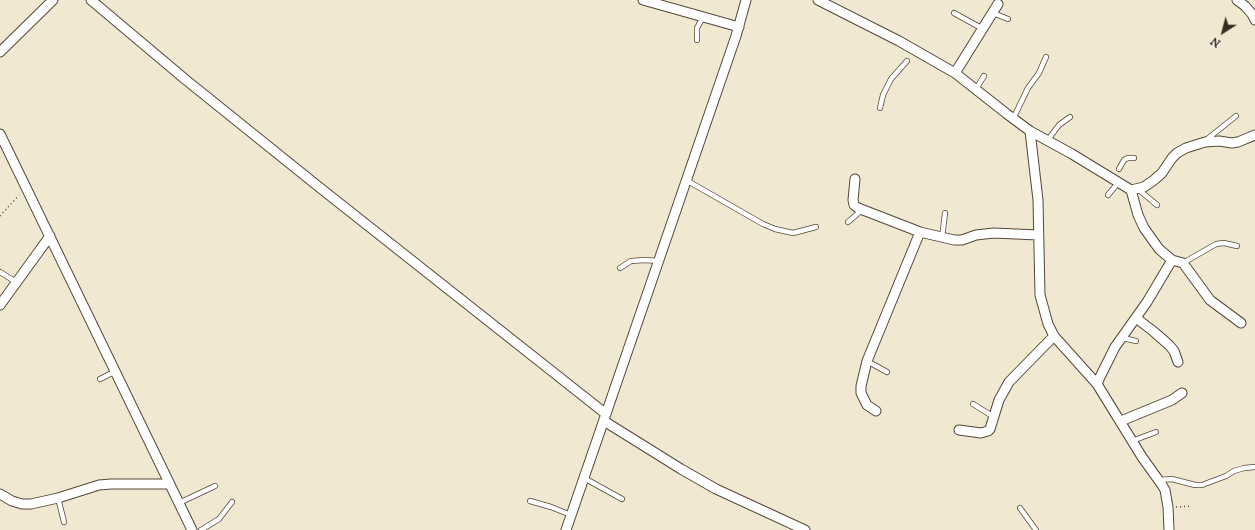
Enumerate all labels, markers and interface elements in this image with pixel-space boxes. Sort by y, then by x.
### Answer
north arrow [1203,12,1243,52]
text: N [1208,33,1224,50]

